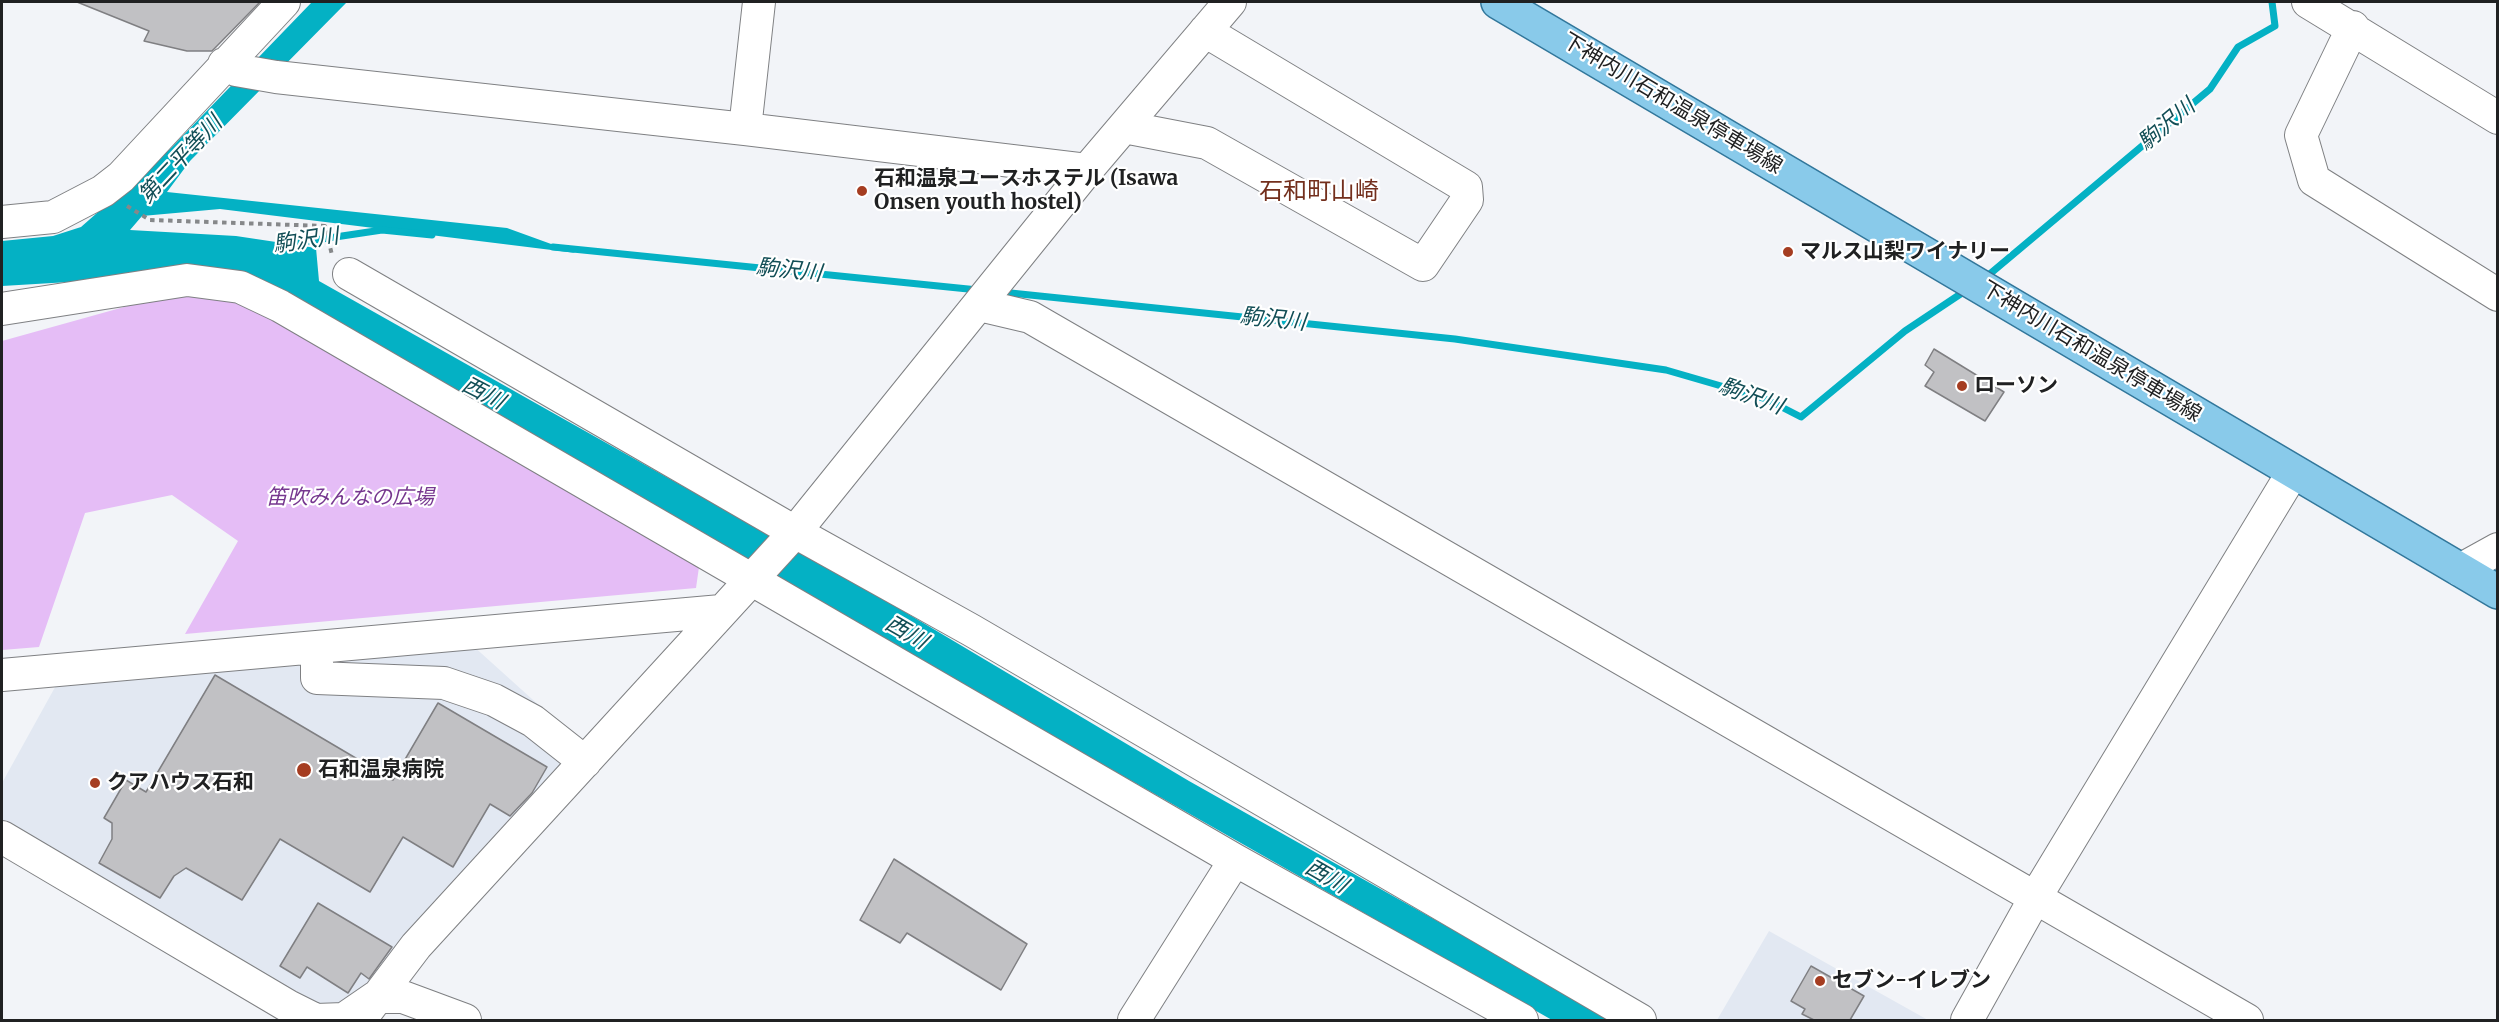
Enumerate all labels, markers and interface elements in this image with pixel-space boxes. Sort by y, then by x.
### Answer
street label: 下神内川石和温泉停車場線 [1558,28,1786,180]
water label: 駒沢川 [2133,94,2201,156]
water label: 第二平等川 [134,111,228,209]
place label: 石和温泉ユースホステル (Isawa Onsen youth hostel) [874,166,1178,216]
district label: 石和町山崎 [1259,178,1379,206]
marker: 石和温泉ユースホステル (Isawa Onsen youth hostel) [855,184,869,198]
water label: 駒沢川 [271,223,341,259]
place label: マルス山梨ワイナリー [1800,239,2010,265]
marker: マルス山梨ワイナリー [1781,245,1795,259]
water label: 駒沢川 [755,254,823,288]
street label: 下神内川石和温泉停車場線 [1977,276,2205,428]
water label: 駒沢川 [1239,303,1307,337]
water label: 西川 [457,372,509,416]
water label: 駒沢川 [1715,373,1787,421]
place label: ローソン [1974,373,2058,399]
marker: ローソン [1955,379,1969,393]
park label: 笛吹みんなの広場 [266,485,434,511]
water label: 西川 [880,611,932,655]
place label: 石和温泉病院 [318,757,444,783]
marker: 石和温泉病院 [295,761,313,779]
place label: クアハウス石和 [107,770,254,796]
marker: クアハウス石和 [88,776,102,790]
water label: 西川 [1300,855,1352,899]
place label: セブン-イレブン [1832,968,1991,994]
marker: セブン-イレブン [1813,974,1827,988]

